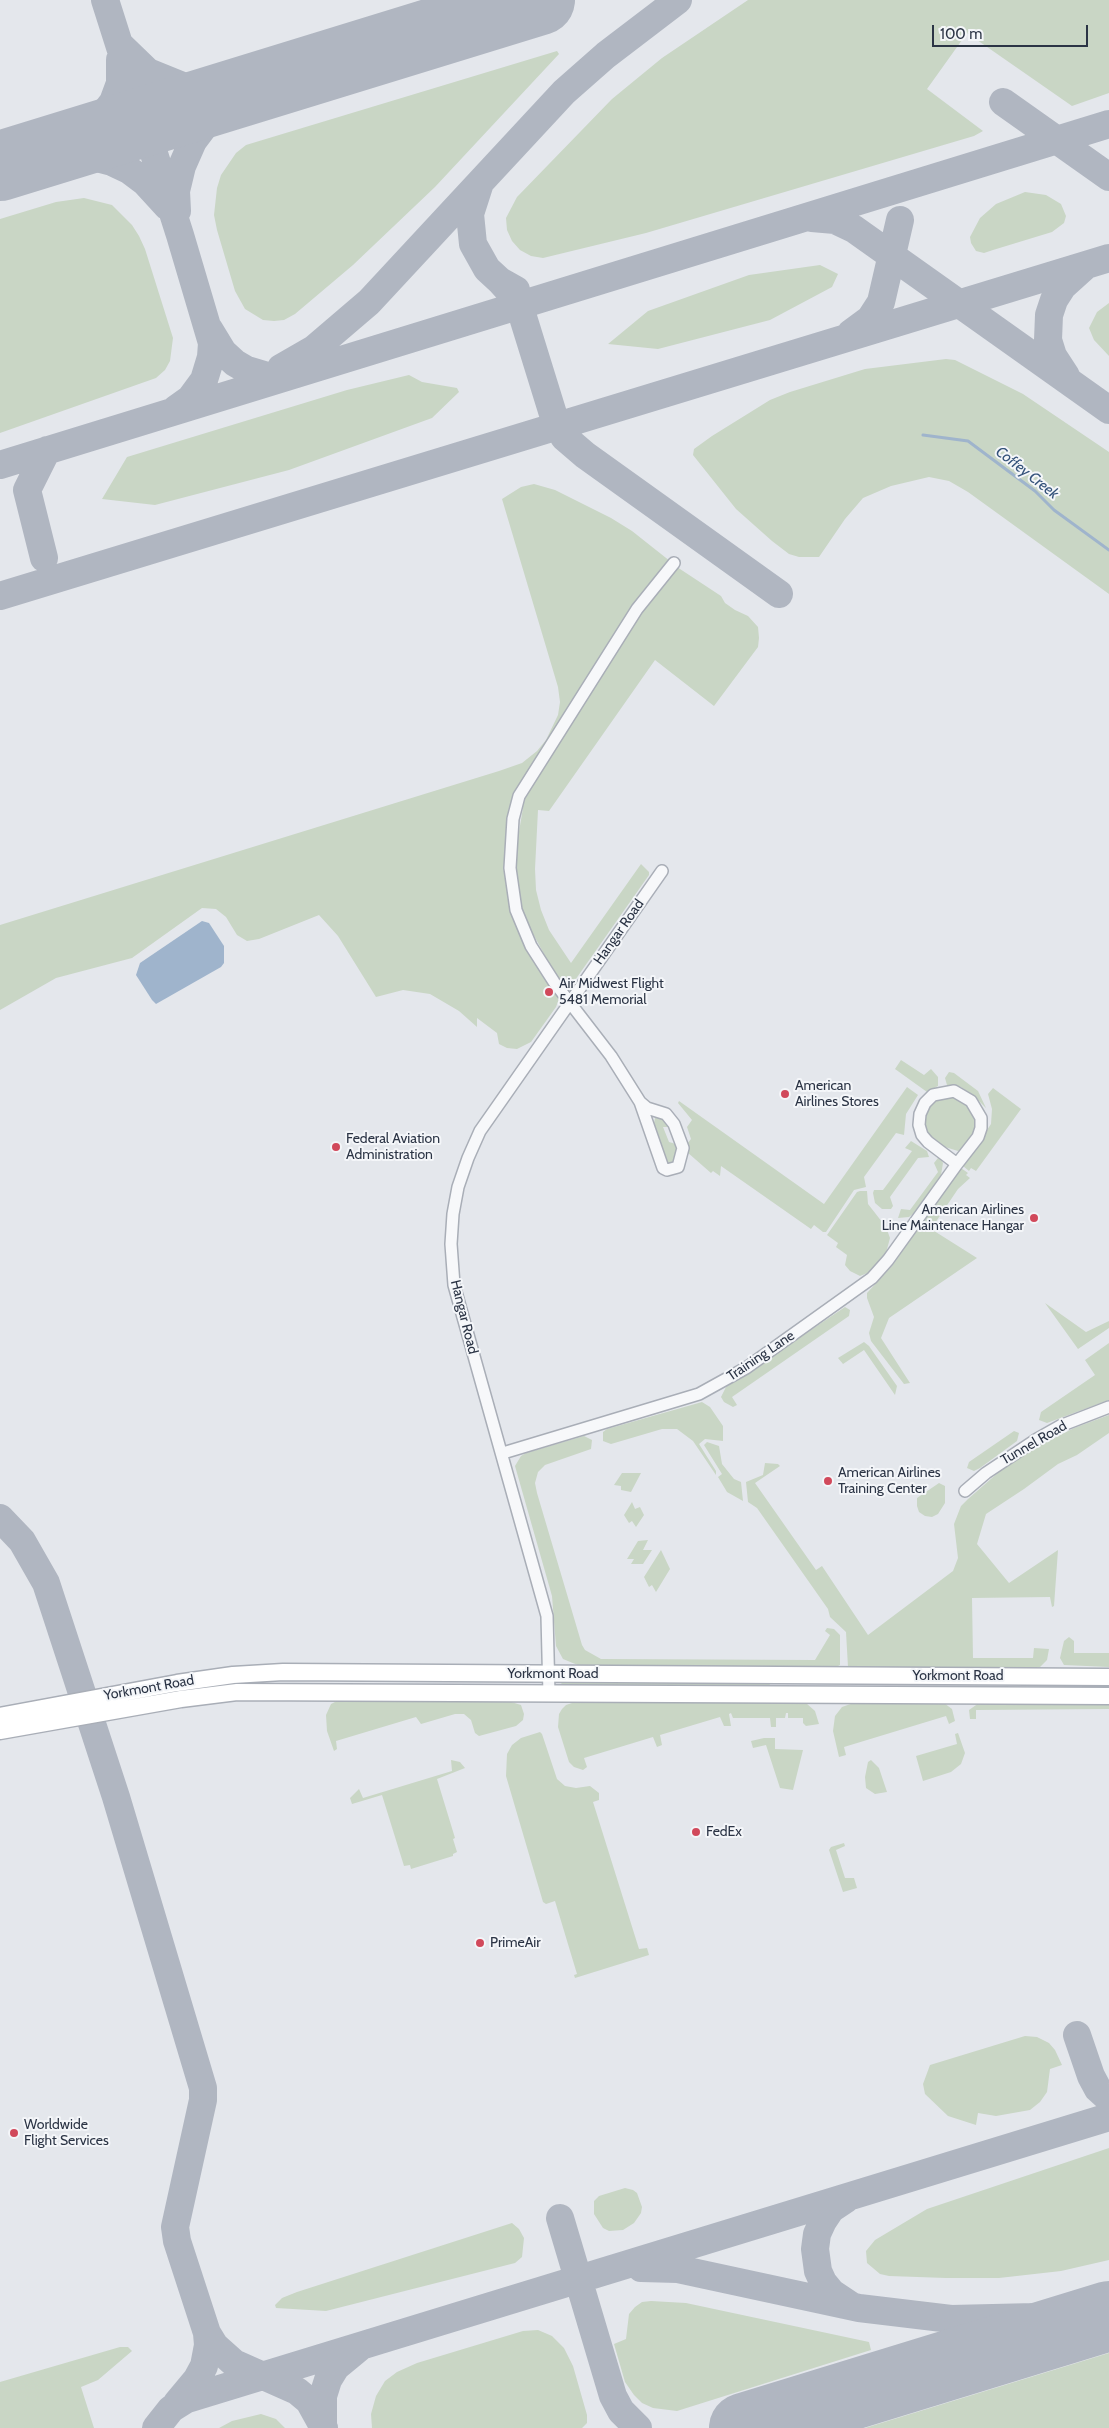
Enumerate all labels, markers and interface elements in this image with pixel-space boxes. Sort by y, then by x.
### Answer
scale bar [934,15,1090,47]
text: 100 m [940,25,982,43]
water label: Coffey Creek [992,443,1062,503]
street label: Hangar Road [590,896,648,968]
place label: Air Midwest Flight 5481 Memorial [559,976,664,1009]
marker: Air Midwest Flight 5481 Memorial [543,986,555,998]
place label: American Airlines Stores [795,1078,879,1110]
marker: American Airlines Stores [779,1088,791,1100]
place label: Federal Aviation Administration [346,1131,440,1164]
marker: Federal Aviation Administration [330,1141,342,1153]
place label: American Airlines Line Maintenace Hangar [882,1202,1024,1234]
marker: American Airlines Line Maintenace Hangar [1028,1212,1040,1224]
street label: Hangar Road [447,1278,481,1356]
street label: Training Lane [724,1327,798,1385]
street label: Tunnel Road [998,1417,1070,1469]
place label: American Airlines Training Center [838,1465,941,1498]
marker: American Airlines Training Center [822,1475,834,1487]
street label: Yorkmont Road [507,1666,599,1682]
street label: Yorkmont Road [912,1668,1004,1684]
street label: Yorkmont Road [103,1672,195,1704]
place label: FedEx [706,1824,742,1840]
marker: FedEx [690,1826,702,1838]
place label: PrimeAir [490,1935,541,1951]
marker: PrimeAir [474,1937,486,1949]
place label: Worldwide Flight Services [24,2117,109,2150]
marker: Worldwide Flight Services [8,2127,20,2139]

